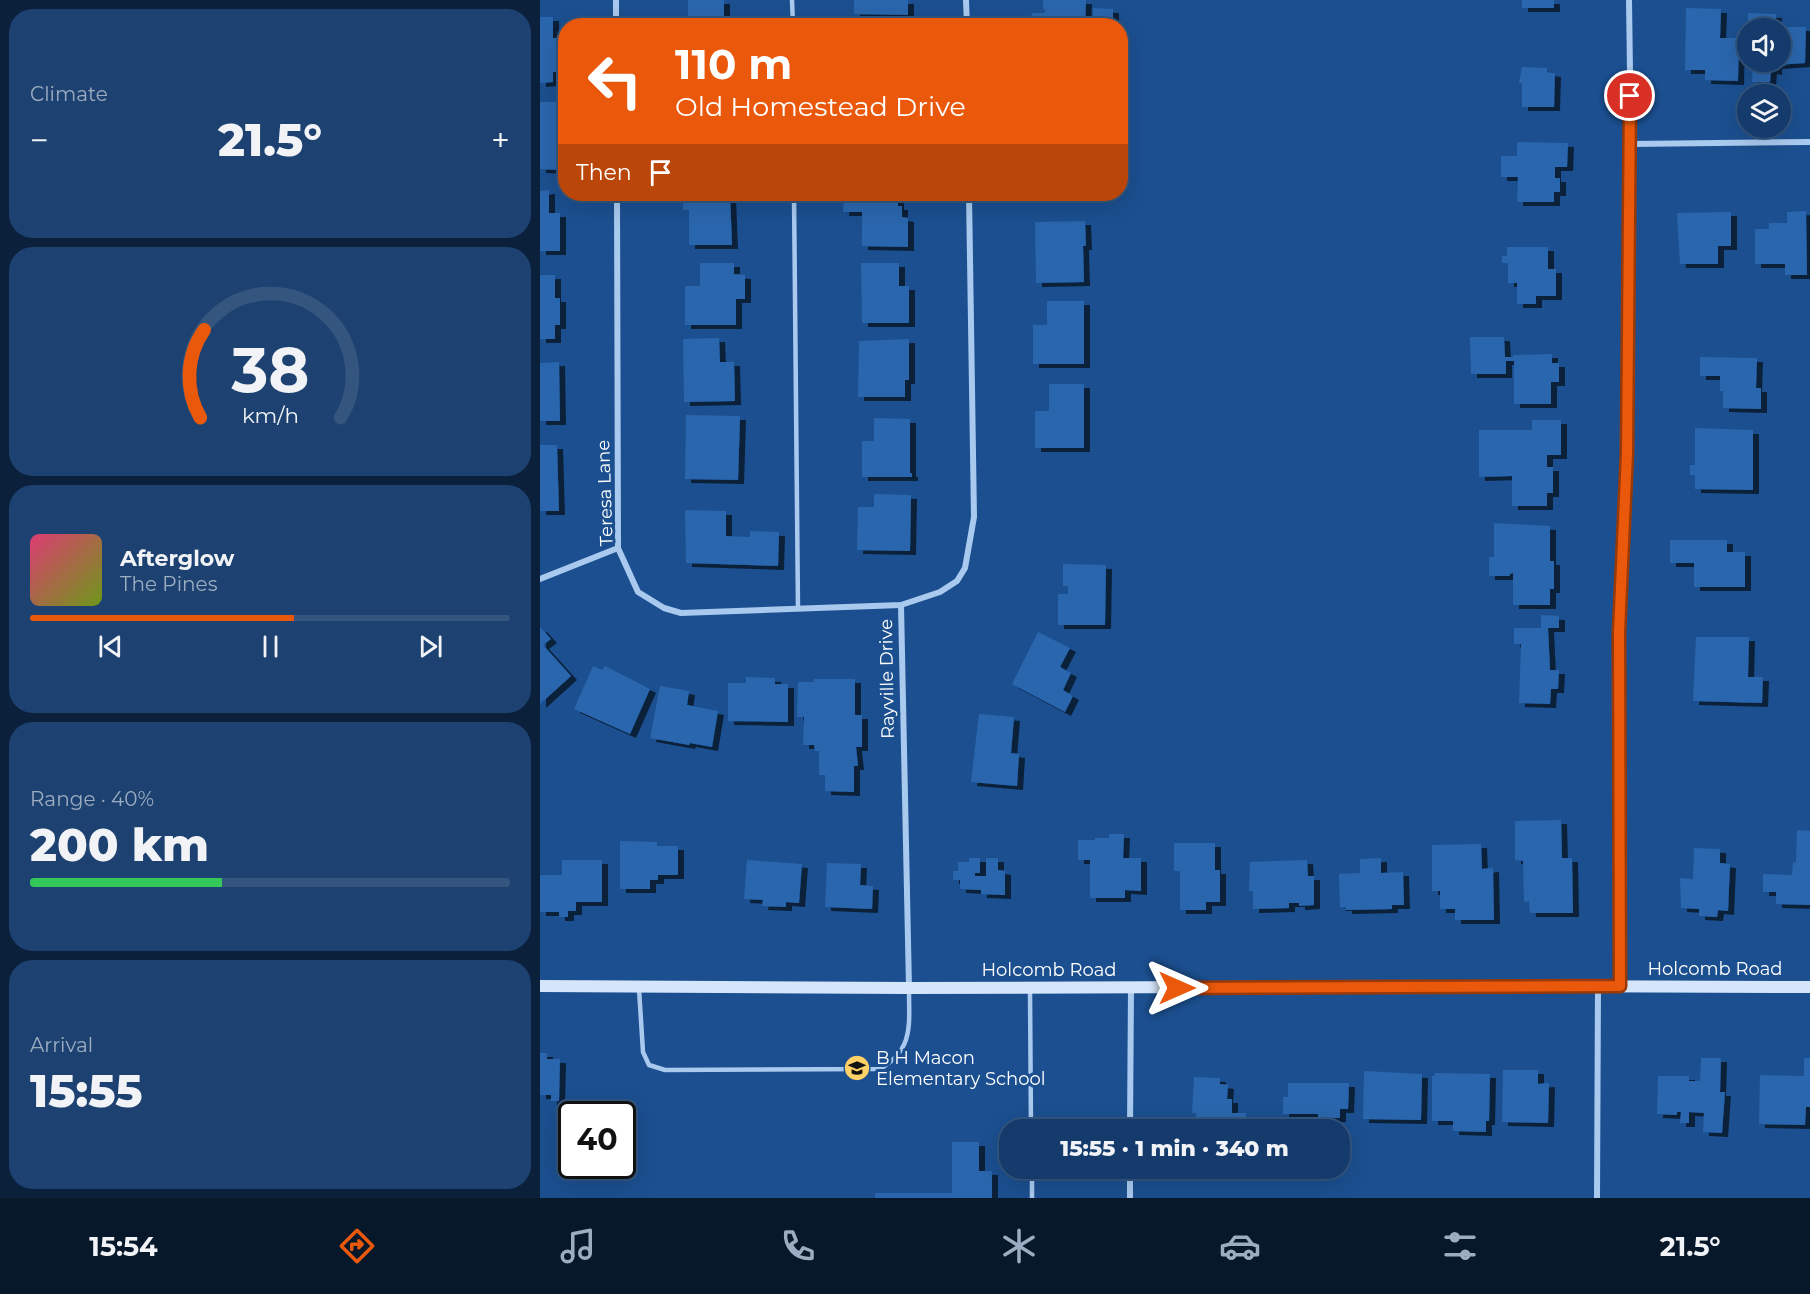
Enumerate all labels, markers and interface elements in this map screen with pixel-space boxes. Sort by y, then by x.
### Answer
map controls [1737,18,1791,138]
button: sound [1737,18,1791,72]
text: 110 m [675,38,792,90]
icon: left [576,42,654,120]
pin [1604,70,1655,121]
icon: arrive [1613,79,1646,112]
text: Climate [30,82,108,106]
button: layers [1737,84,1791,138]
text: Old Homestead Drive [675,90,966,123]
text: 21.5° [218,112,322,167]
text: − [30,120,49,160]
text: + [491,120,510,160]
icon: arrive [644,156,677,189]
text: Then [576,159,632,186]
text: 38 [230,332,309,408]
text: km/h [241,403,299,429]
street label: Teresa Lane [592,439,618,547]
text: Afterglow [120,545,234,572]
text: The Pines [120,572,217,596]
street label: Rayville Drive [875,619,899,739]
icon: previous [94,630,127,663]
icon: pause [254,630,287,663]
icon: next [414,630,447,663]
text: Range · 40% [30,787,154,811]
text: 200 km [30,817,209,872]
position arrow [1145,956,1209,1020]
street label: Holcomb Road [1647,958,1783,980]
street label: Holcomb Road [981,959,1117,981]
text: Arrival [30,1033,93,1057]
place label: B H Macon Elementary School [876,1047,1046,1090]
school or university icon: B H Macon Elementary School [842,1053,872,1083]
text: 15:55 [30,1063,143,1118]
speed limit sign: 40 [558,1101,636,1179]
text: 15:55 · 1 min · 340 m [1060,1135,1289,1162]
icon: directions [336,1225,378,1267]
icon: music [557,1225,599,1267]
icon: phone [777,1225,819,1267]
icon: climate [998,1225,1040,1267]
icon: car [1219,1225,1261,1267]
icon: filters [1439,1225,1481,1267]
text: 15:54 [89,1230,158,1263]
text: 21.5° [1660,1230,1721,1263]

